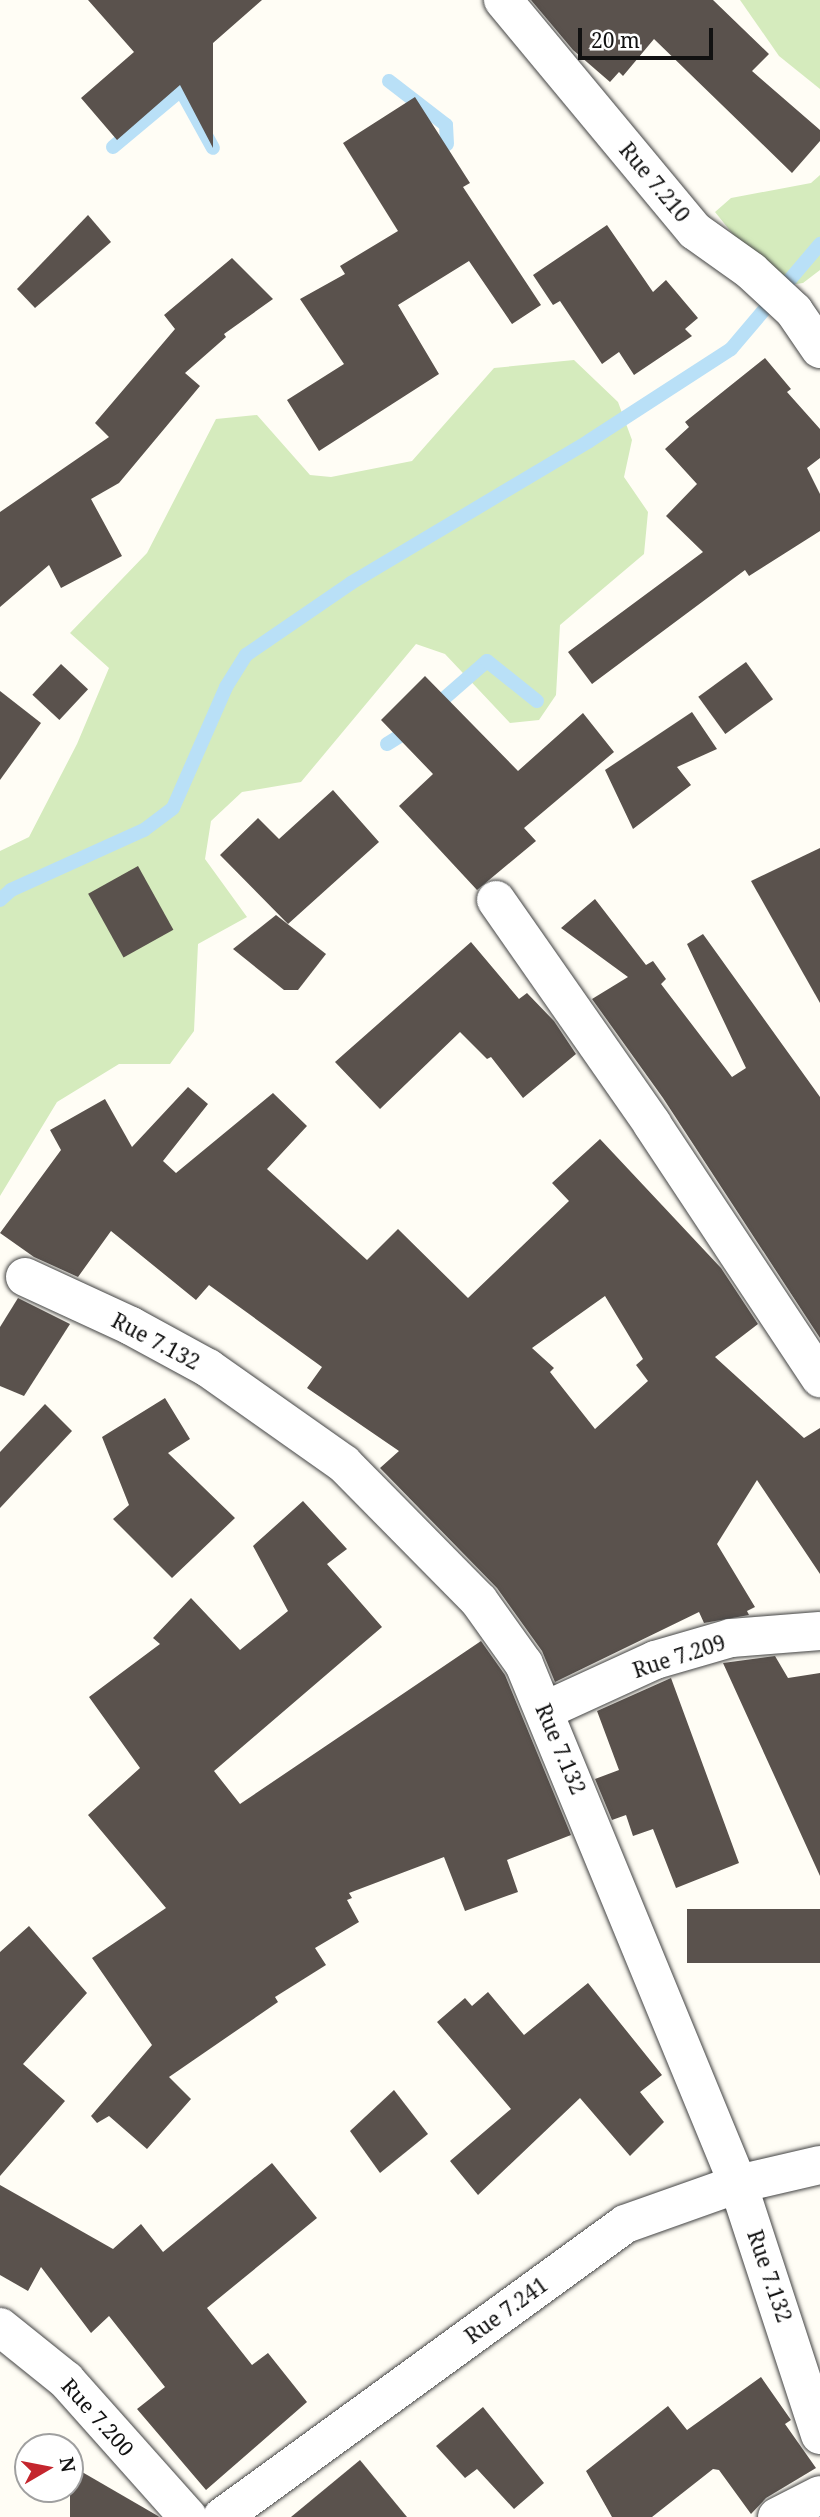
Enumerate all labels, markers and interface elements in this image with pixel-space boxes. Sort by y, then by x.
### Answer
scale bar [582,14,717,58]
text: 20 m [591,26,640,54]
street label: Rue 7.210 [614,137,696,227]
street label: Rue 7.132 [108,1307,204,1375]
street label: Rue 7.209 [629,1629,729,1683]
street label: Rue 7.132 [531,1700,591,1798]
street label: Rue 7.132 [742,2227,798,2325]
street label: Rue 7.241 [460,2272,552,2348]
street label: Rue 7.200 [57,2373,139,2461]
north arrow [14,2433,84,2503]
text: N [54,2455,82,2474]

